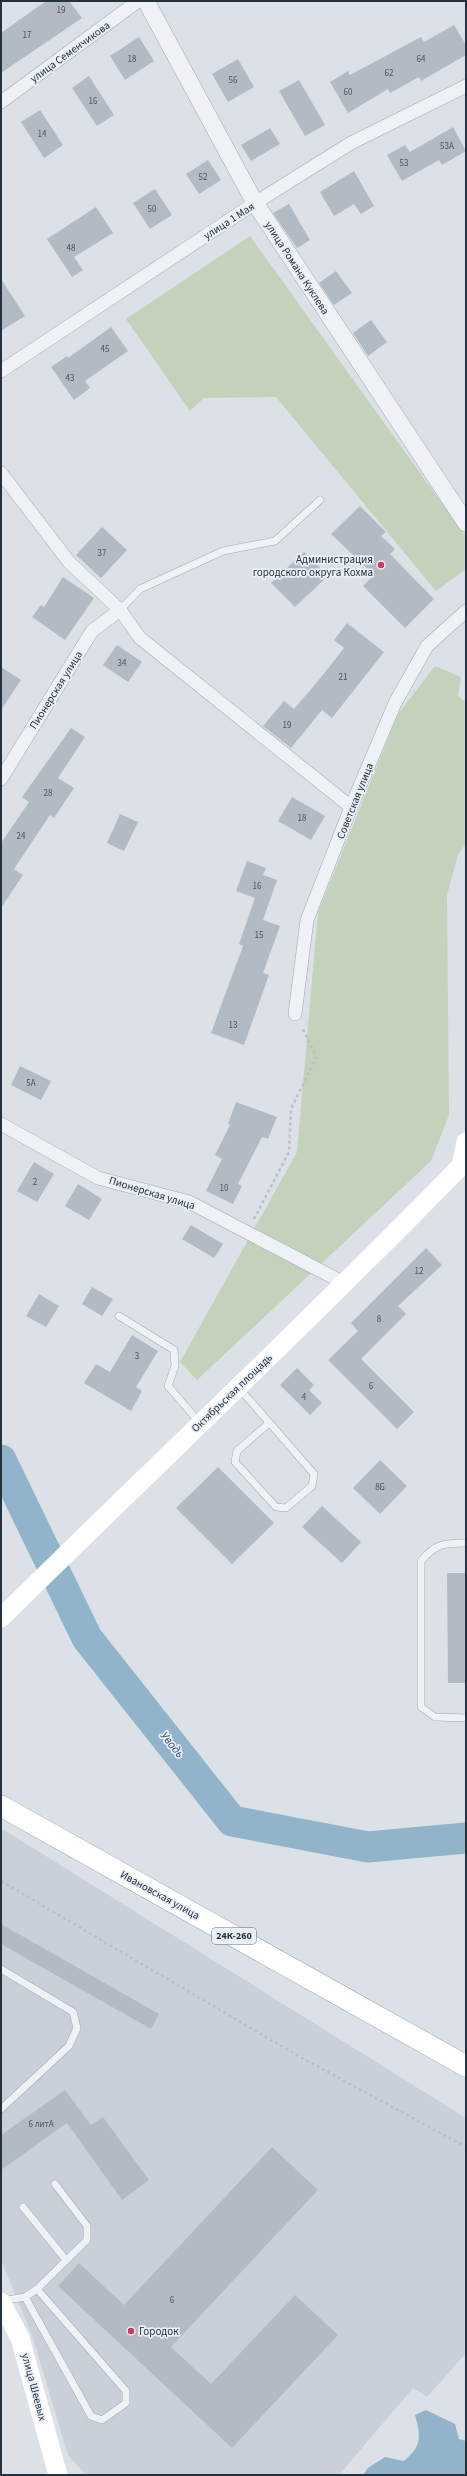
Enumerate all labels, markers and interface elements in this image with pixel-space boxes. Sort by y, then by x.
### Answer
house number: 19 [57,4,66,17]
street label: улица Семенчикова [27,18,113,86]
house number: 17 [23,29,32,42]
house number: 18 [128,53,137,66]
house number: 64 [417,53,426,66]
house number: 62 [385,67,394,80]
house number: 56 [229,74,238,87]
house number: 60 [344,86,353,99]
house number: 16 [89,95,98,108]
house number: 14 [38,128,47,141]
house number: 53А [440,140,454,153]
house number: 53 [400,157,409,170]
house number: 52 [199,171,208,184]
street label: улица 1 Мая [201,199,257,243]
house number: 50 [148,203,157,216]
street label: улица Романа Куклева [261,218,333,318]
house number: 48 [67,242,76,255]
house number: 45 [101,343,110,356]
house number: 43 [66,372,75,385]
house number: 37 [98,547,107,560]
place label: Администрация городского округа Кохма [253,552,373,580]
marker: Администрация городского округа Кохма [376,560,386,570]
street label: Пионерская улица [26,648,86,732]
house number: 34 [118,657,127,670]
house number: 21 [339,671,347,684]
house number: 19 [283,719,292,732]
street label: Советская улица [333,761,377,841]
house number: 28 [44,787,53,800]
house number: 18 [298,812,307,825]
house number: 24 [17,830,26,843]
house number: 16 [253,880,262,893]
house number: 15 [255,929,264,942]
house number: 13 [229,1019,238,1032]
house number: 5А [26,1077,36,1090]
street label: Пионерская улица [107,1173,197,1213]
house number: 2 [33,1176,38,1189]
house number: 10 [220,1182,229,1195]
house number: 12 [415,1265,424,1278]
house number: 8 [377,1313,382,1326]
house number: 3 [135,1350,140,1363]
street label: Октябрьская площадь [188,1350,276,1436]
house number: 6 [369,1380,374,1393]
house number: 4 [302,1391,307,1404]
house number: 8Б [375,1481,385,1494]
water label: Уводь [156,1728,188,1762]
street label: Ивановская улица [118,1867,202,1923]
road number: 24К-260 [212,1928,256,1944]
house number: 6 литА [28,2118,54,2131]
house number: 6 [170,2294,175,2307]
place label: Городок [139,2324,179,2339]
marker: Городок [126,2326,136,2336]
street label: улица Шеевых [18,2351,50,2423]

